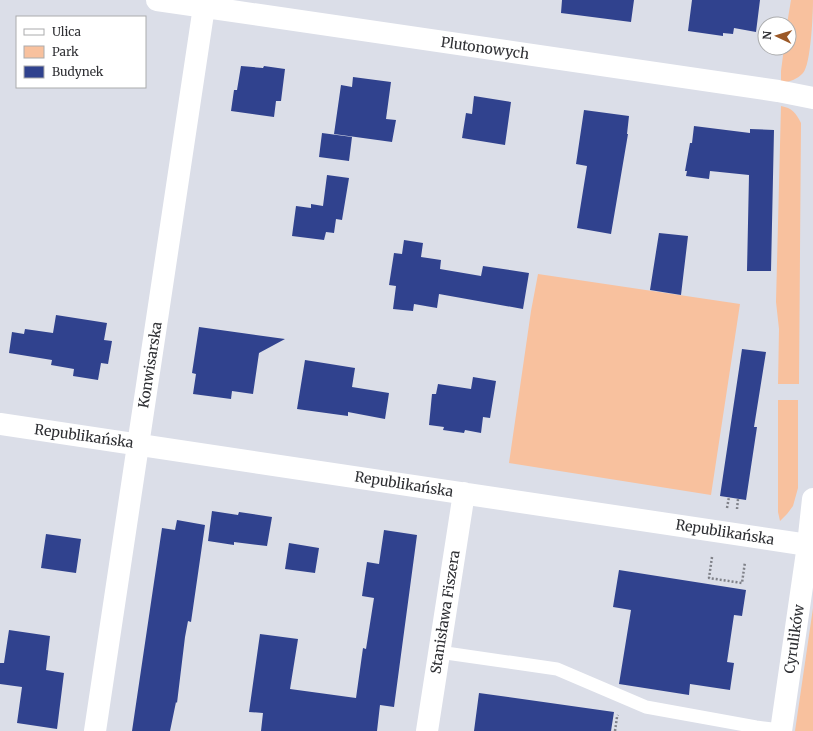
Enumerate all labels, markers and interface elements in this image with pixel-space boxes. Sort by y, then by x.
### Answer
legend [16,16,146,88]
north arrow [757,16,797,56]
text: Ulica [52,24,81,39]
text: N [760,30,774,40]
street label: Plutonowych [440,33,530,63]
text: Park [52,44,79,59]
text: Budynek [52,64,104,79]
street label: Konwisarska [134,320,166,410]
street label: Republikańska [33,420,135,452]
street label: Republikańska [353,467,455,501]
street label: Republikańska [674,515,776,549]
street label: Stanisława Fiszera [426,548,464,675]
street label: Cyrulików [780,603,808,675]

